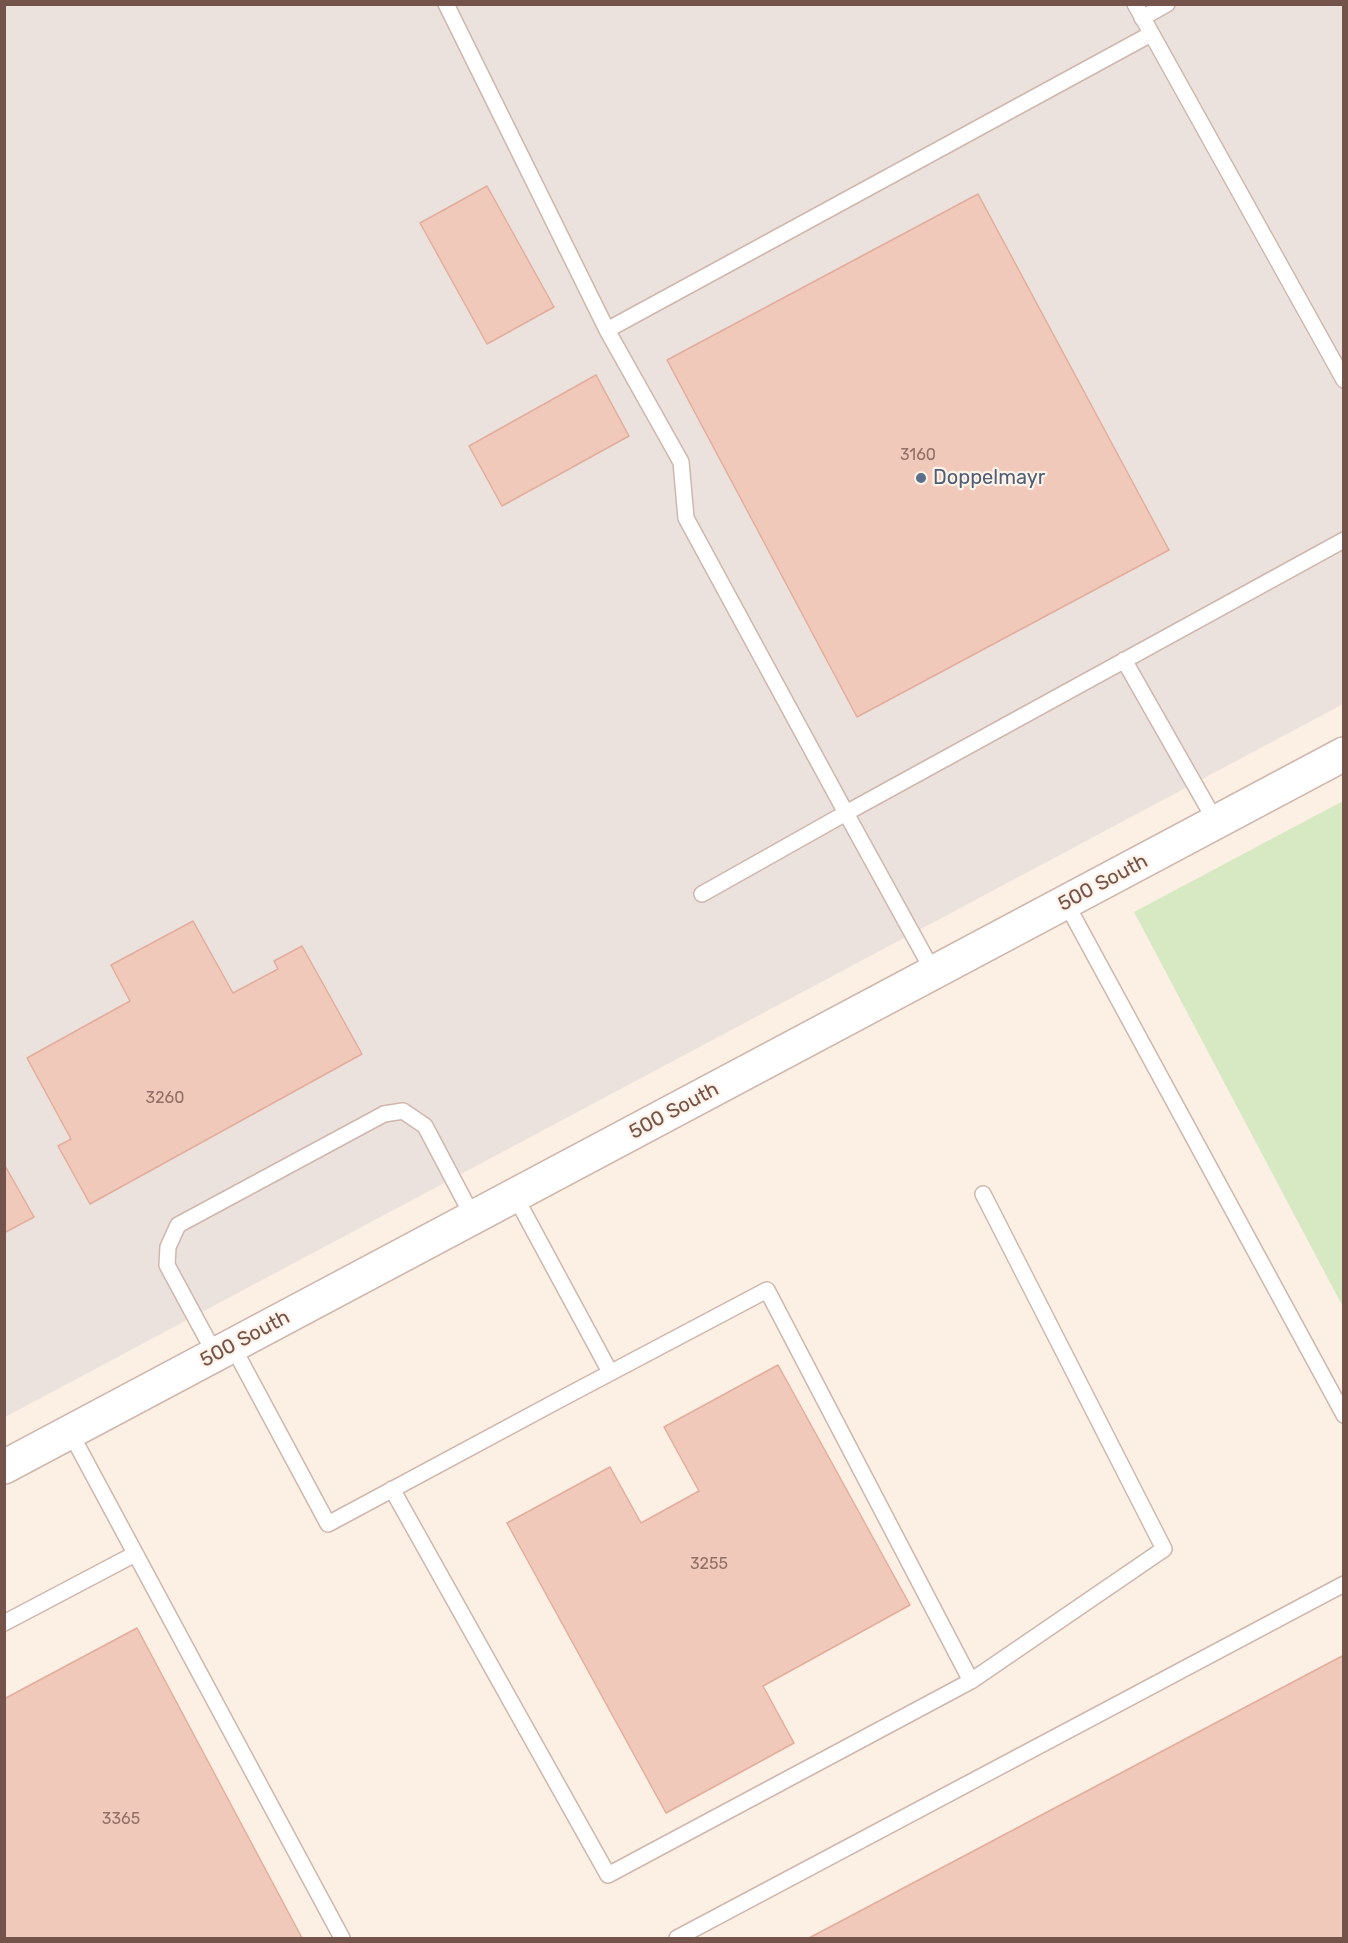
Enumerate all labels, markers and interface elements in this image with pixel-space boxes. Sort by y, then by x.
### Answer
house number: 3160 [900,445,936,465]
place label: Doppelmayr [933,466,1045,490]
marker: Doppelmayr [914,471,928,485]
street label: 500 South [1054,849,1152,917]
street label: 500 South [625,1077,723,1145]
house number: 3260 [146,1088,184,1108]
street label: 500 South [196,1305,294,1373]
house number: 3255 [690,1554,728,1574]
house number: 3365 [102,1809,140,1829]

